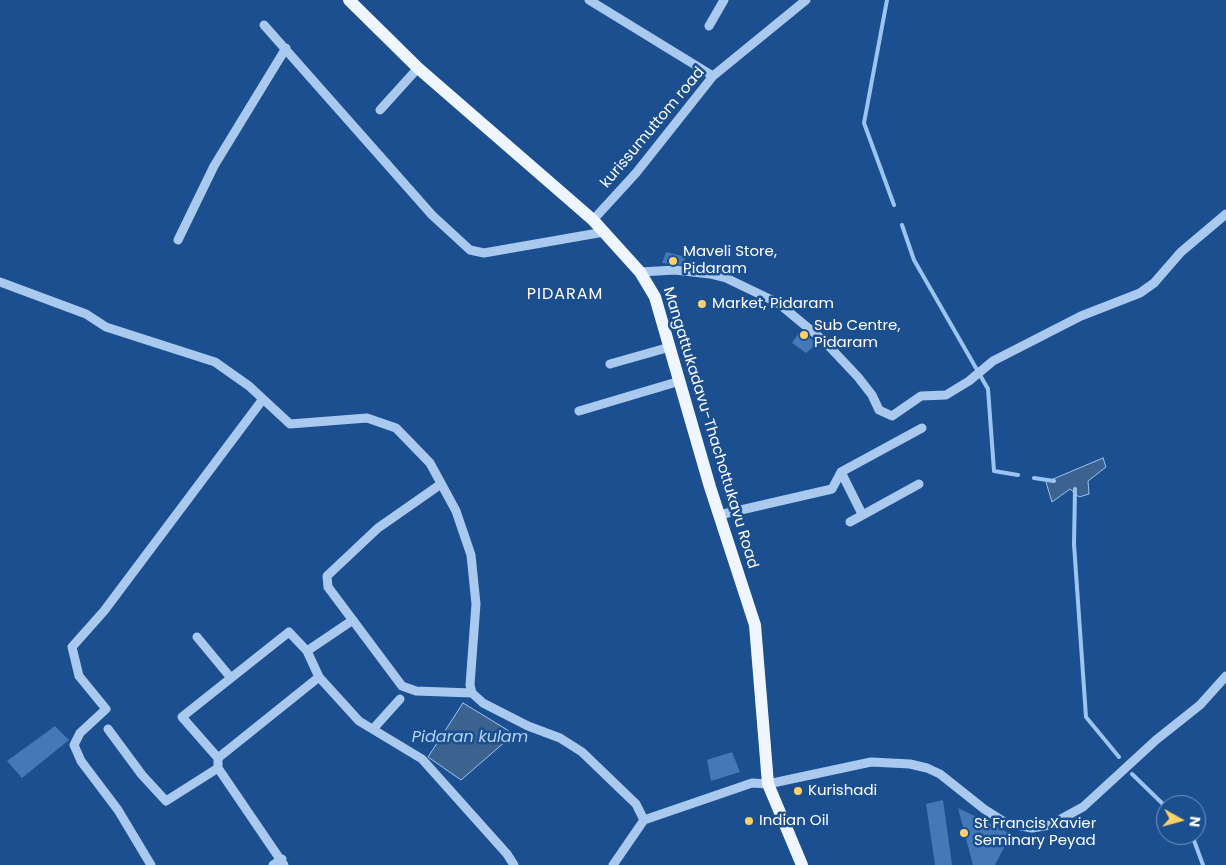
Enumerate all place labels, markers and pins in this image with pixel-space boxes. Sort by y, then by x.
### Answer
place label: Maveli Store, Pidaram [683,243,777,278]
marker: Maveli Store, Pidaram [667,255,679,267]
place label: Market, Pidaram [712,295,834,313]
marker: Market, Pidaram [696,298,708,310]
place label: Sub Centre, Pidaram [814,317,900,352]
marker: Sub Centre, Pidaram [798,329,810,341]
place label: Kurishadi [808,782,877,800]
marker: Kurishadi [792,785,804,797]
place label: Indian Oil [759,812,829,830]
marker: Indian Oil [743,815,755,827]
place label: St Francis Xavier Seminary Peyad [974,815,1096,850]
marker: St Francis Xavier Seminary Peyad [958,827,970,839]

